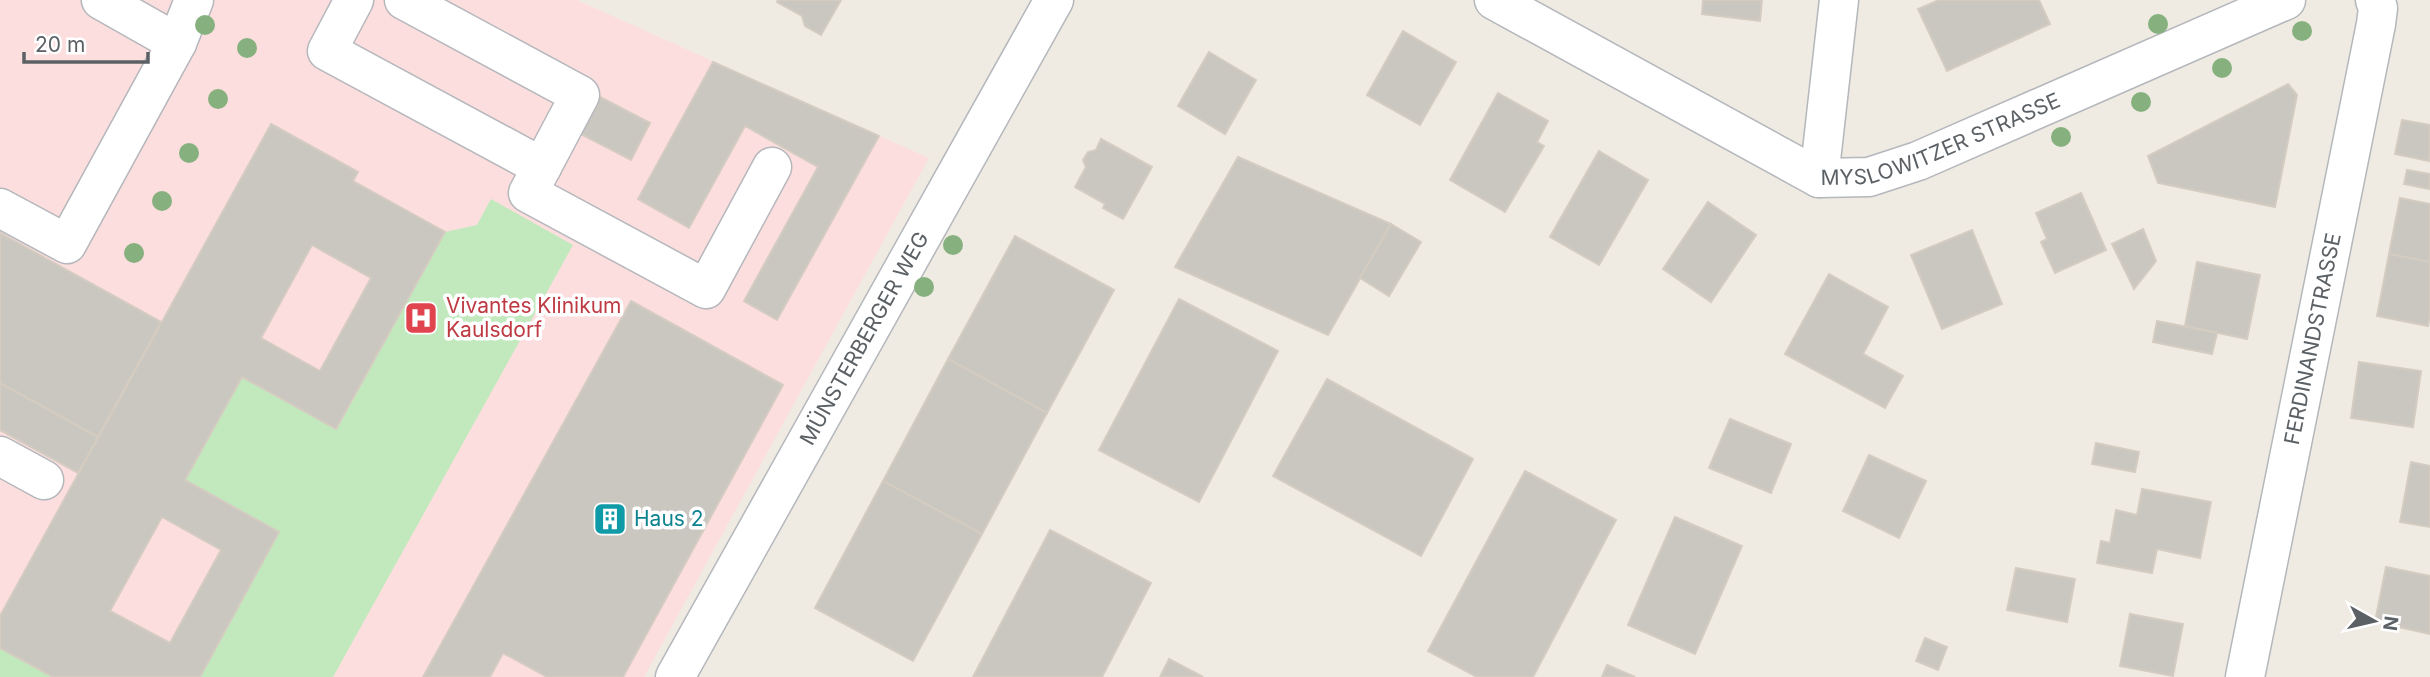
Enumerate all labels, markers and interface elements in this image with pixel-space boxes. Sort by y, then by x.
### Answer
scale bar [24,21,149,65]
text: 20 m [35,32,85,57]
street label: MYSLOWITZER STRASSE [1820,87,2064,190]
street label: MÜNSTERBERGER WEG [795,227,934,449]
street label: FERDINANDSTRASSE [2279,231,2346,447]
place label: Vivantes Klinikum Kaulsdorf [446,293,622,342]
hospital icon: Vivantes Klinikum Kaulsdorf [402,299,440,337]
building icon: Haus 2 [591,500,629,538]
place label: Haus 2 [634,506,704,531]
north arrow [2339,586,2409,656]
text: N [2378,615,2403,632]

